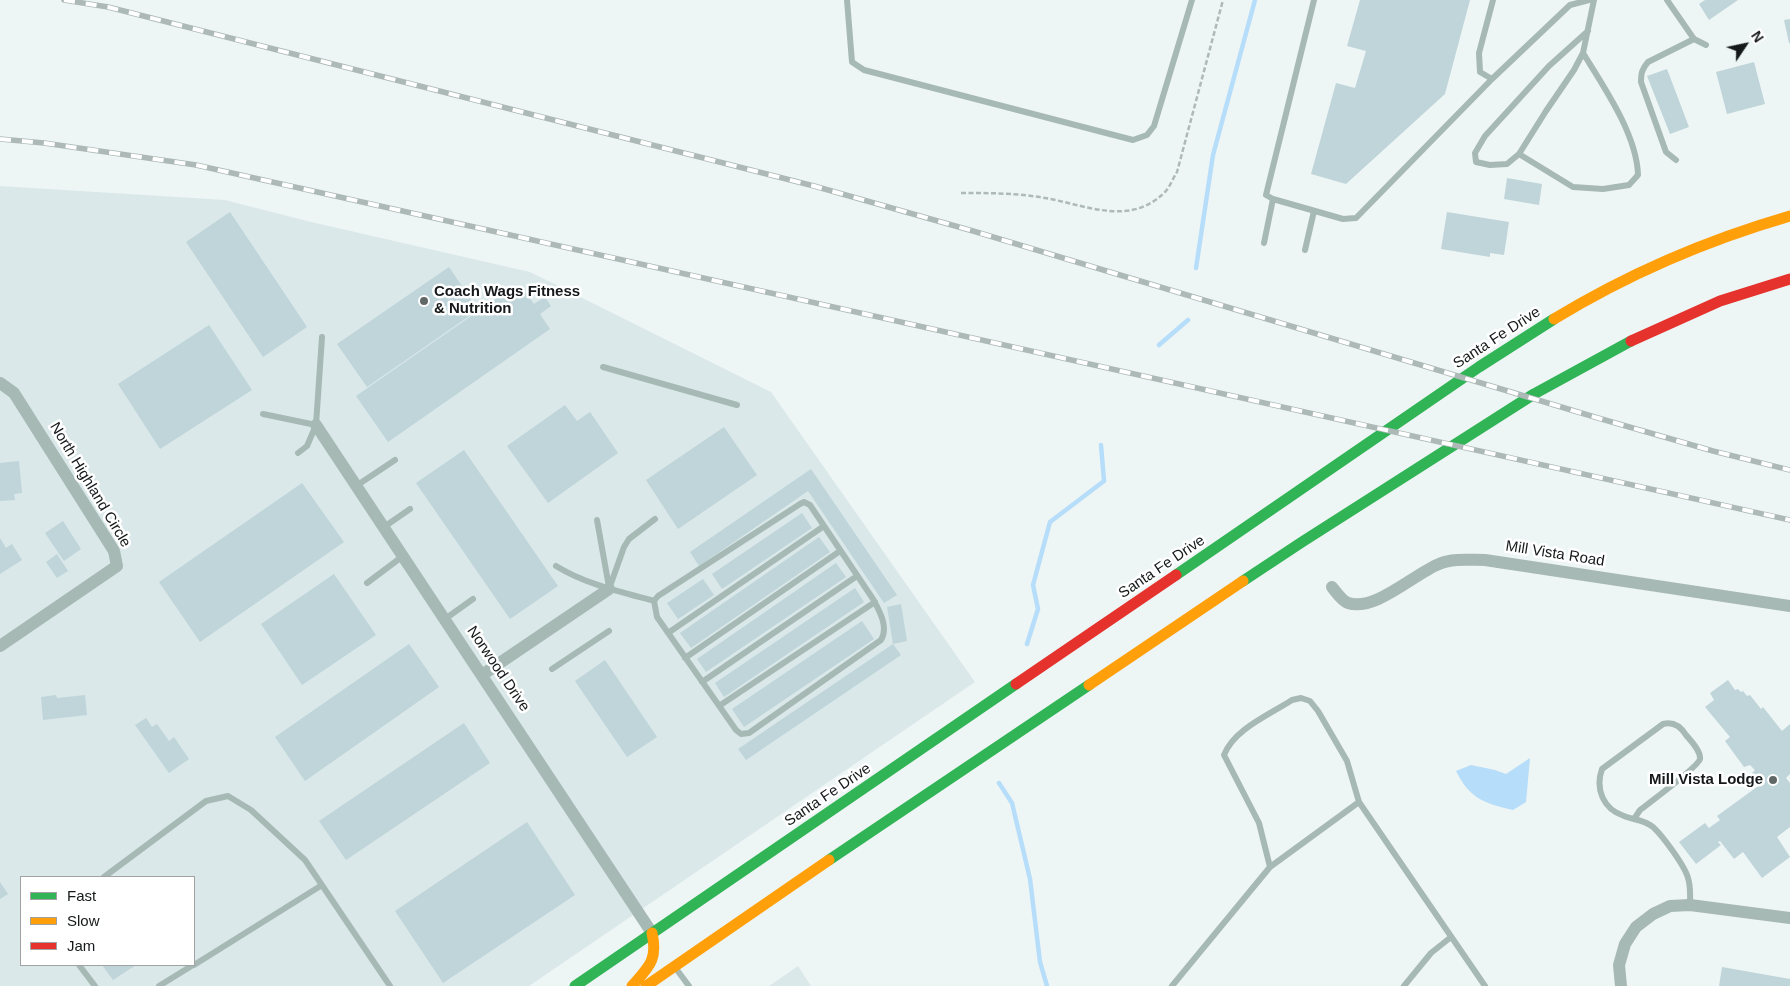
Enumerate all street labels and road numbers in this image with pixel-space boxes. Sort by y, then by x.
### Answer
street label: Santa Fe Drive [1450,303,1544,373]
street label: North Highland Circle [46,419,134,551]
street label: Santa Fe Drive [1115,532,1209,602]
street label: Mill Vista Road [1504,537,1606,571]
street label: Norwood Drive [463,623,533,715]
street label: Santa Fe Drive [781,760,875,830]

